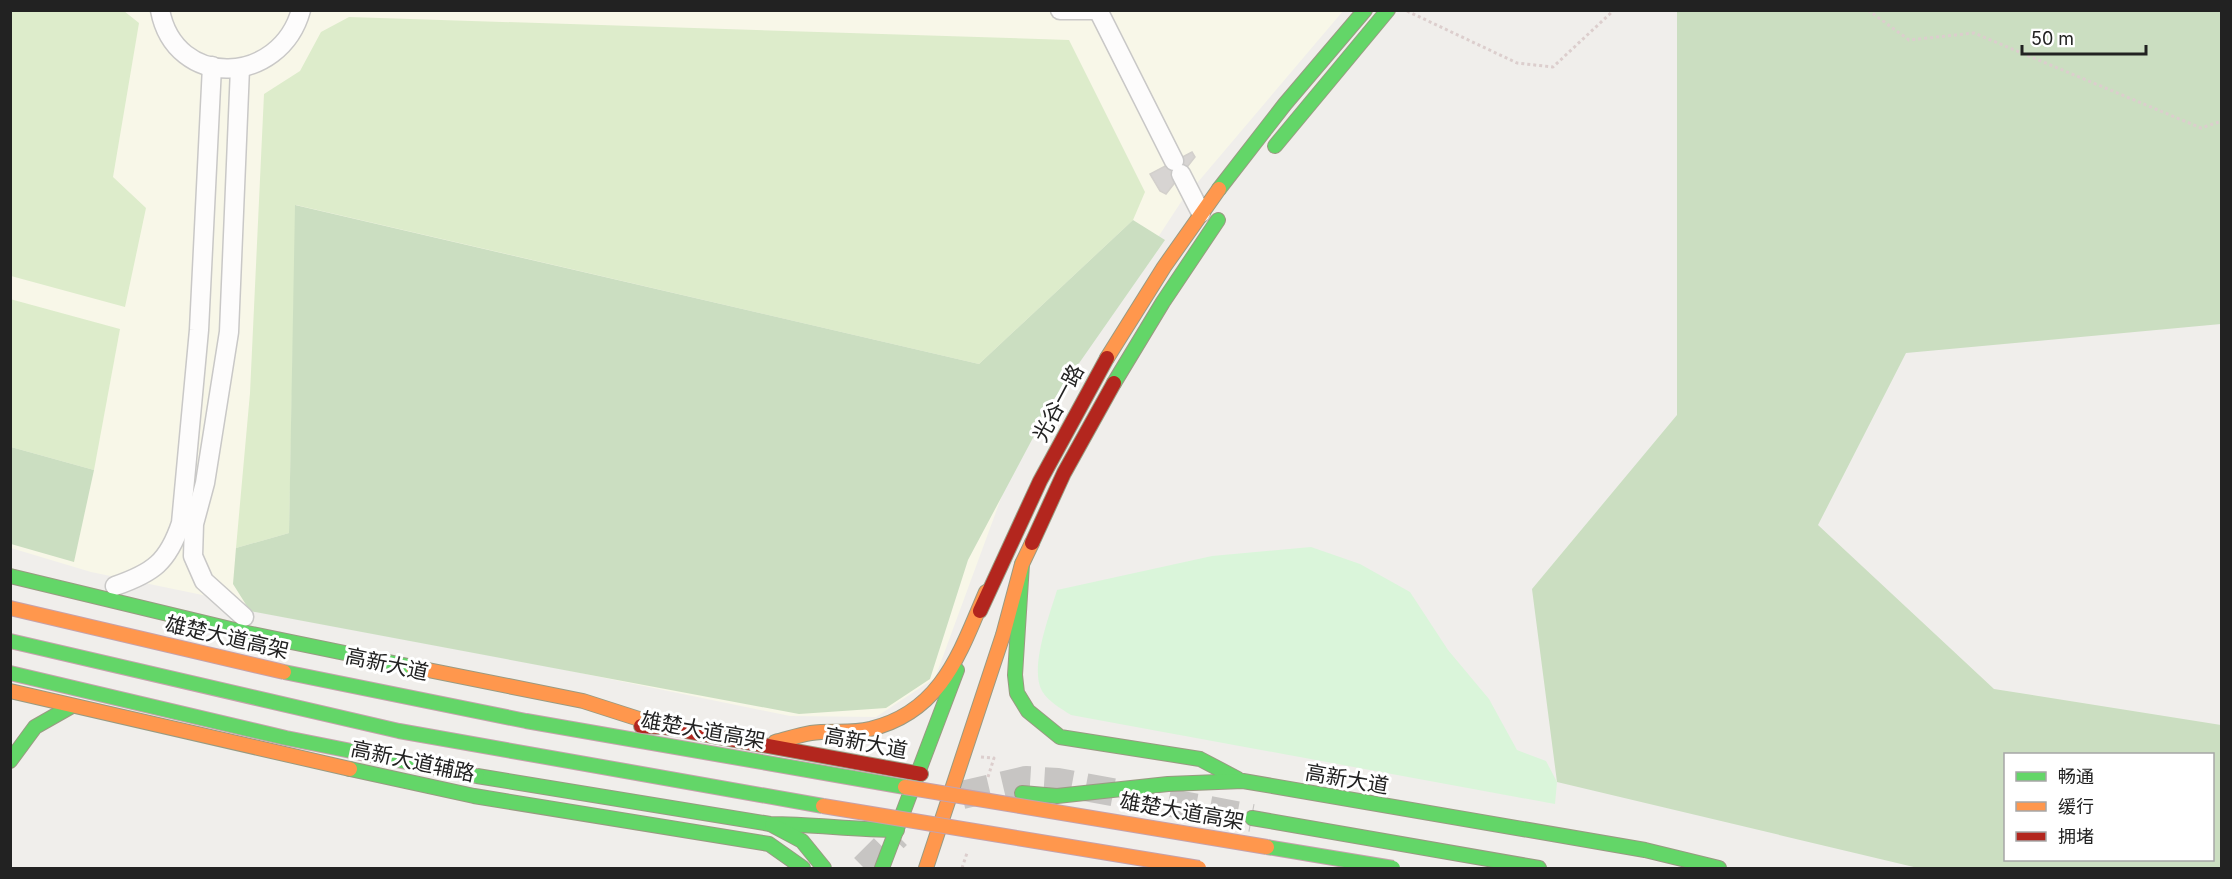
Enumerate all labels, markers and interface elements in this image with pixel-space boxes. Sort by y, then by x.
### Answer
scale bar [2022,18,2146,56]
text: 50 m [2031,28,2074,49]
street label: 光谷一路 [1027,360,1089,446]
street label: 雄楚大道高架 [163,611,291,663]
street label: 高新大道 [343,643,431,685]
street label: 雄楚大道高架 [639,707,767,753]
street label: 高新大道 [822,723,910,763]
street label: 高新大道辅路 [349,736,477,786]
legend [2004,753,2214,861]
street label: 高新大道 [1303,759,1391,799]
text: 畅通 [2058,766,2094,787]
street label: 雄楚大道高架 [1118,788,1246,834]
text: 缓行 [2058,796,2094,817]
text: 拥堵 [2058,826,2094,847]

